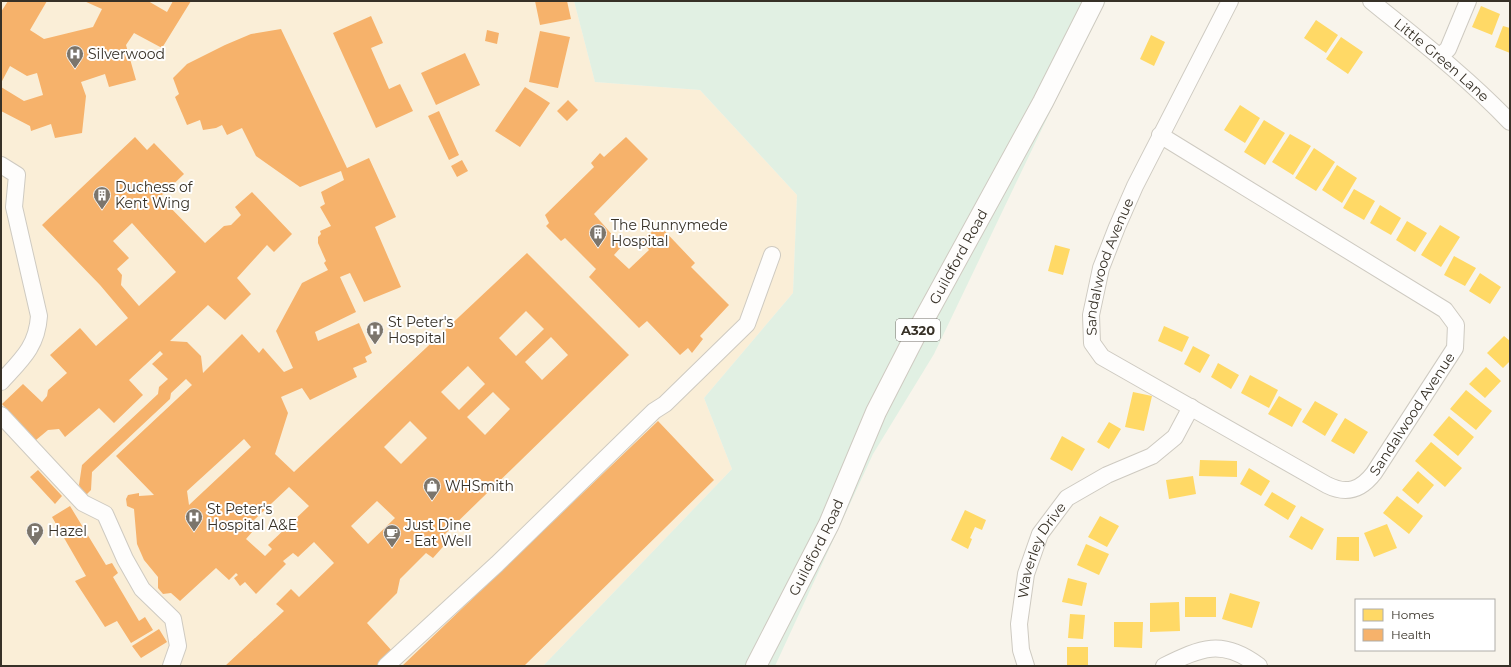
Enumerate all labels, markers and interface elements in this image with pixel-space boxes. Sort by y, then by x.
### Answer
street label: Little Green Lane [1390,14,1493,106]
hospital icon: Silverwood [65,44,85,69]
place label: Silverwood [88,45,165,63]
place label: Duchess of Kent Wing [115,178,194,212]
building icon: Duchess of Kent Wing [92,185,112,210]
street label: Sandalwood Avenue [1081,195,1138,336]
street label: Guildford Road [925,206,992,307]
place label: The Runnymede Hospital [611,216,728,250]
building icon: The Runnymede Hospital [588,223,608,248]
place label: St Peter's Hospital [388,313,454,347]
road number: A320 [896,319,940,341]
hospital icon: St Peter's Hospital [365,320,385,345]
street label: Sandalwood Avenue [1365,349,1459,479]
shop icon: WHSmith [422,476,442,501]
place label: WHSmith [445,477,514,495]
street label: Guildford Road [785,496,847,599]
street label: Waverley Drive [1014,499,1070,600]
place label: St Peter's Hospital A&E [207,500,297,534]
hospital icon: St Peter's Hospital A&E [184,507,204,532]
place label: Just Dine - Eat Well [404,516,472,550]
parking icon: Hazel [25,521,45,546]
place label: Hazel [48,522,87,540]
cafe icon: Just Dine - Eat Well [382,523,402,548]
legend [1355,599,1495,651]
text: Homes [1391,607,1434,622]
text: Health [1391,627,1431,642]

